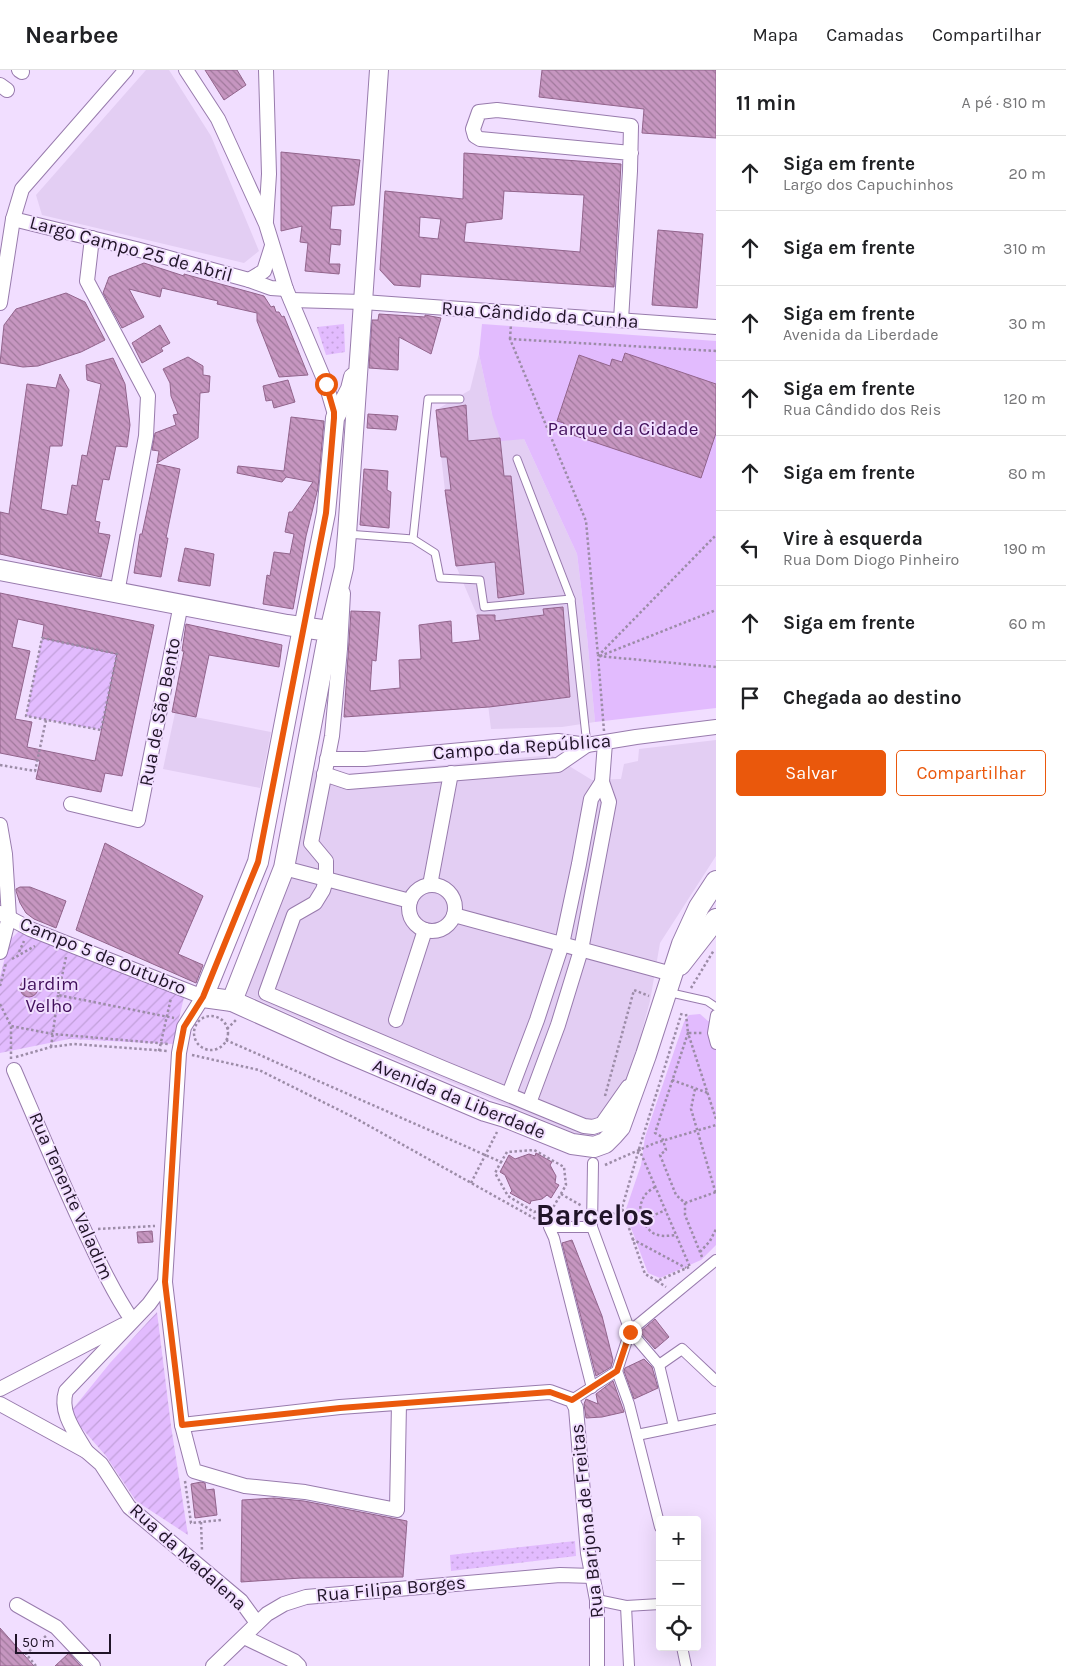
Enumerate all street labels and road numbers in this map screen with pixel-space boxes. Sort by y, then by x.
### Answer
street label: Largo Campo 25 de Abril [27,211,235,287]
street label: Rua Cândido da Cunha [441,297,639,333]
street label: Rua de São Bento [135,636,185,788]
street label: Campo da República [432,730,612,764]
street label: Campo 5 de Outubro [17,913,189,999]
street label: Avenida da Liberdade [369,1054,549,1144]
street label: Rua Tenente Valadim [24,1109,118,1283]
street label: Rua Barjona de Freitas [566,1423,608,1619]
street label: Rua da Madalena [125,1499,251,1615]
street label: Rua Filipa Borges [315,1572,467,1606]

